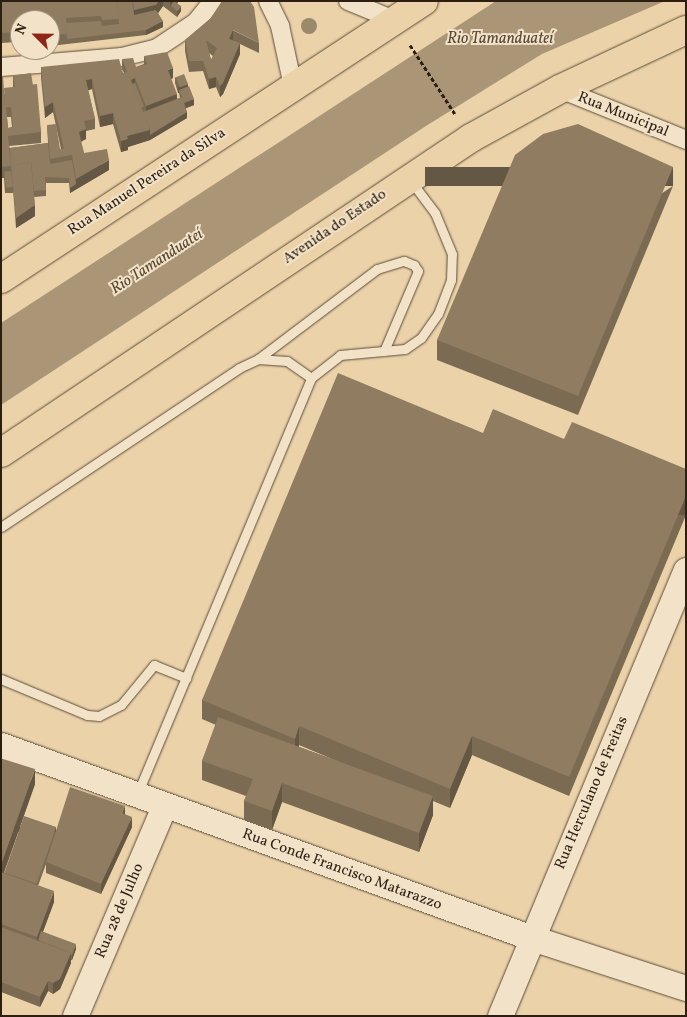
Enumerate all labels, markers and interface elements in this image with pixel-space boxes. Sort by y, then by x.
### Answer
north arrow [10,10,60,60]
text: N [11,21,32,38]
water label: Rio Tamanduateí [447,29,553,49]
street label: Rua Municipal [575,89,671,141]
street label: Rua Manuel Pereira da Silva [65,124,229,240]
street label: Avenida do Estado [280,186,390,268]
water label: Rio Tamanduateí [107,225,207,299]
street label: Rua Herculano de Freitas [552,714,632,872]
street label: Rua Conde Francisco Matarazzo [240,825,444,915]
street label: Rua 28 de Julho [92,861,148,961]

